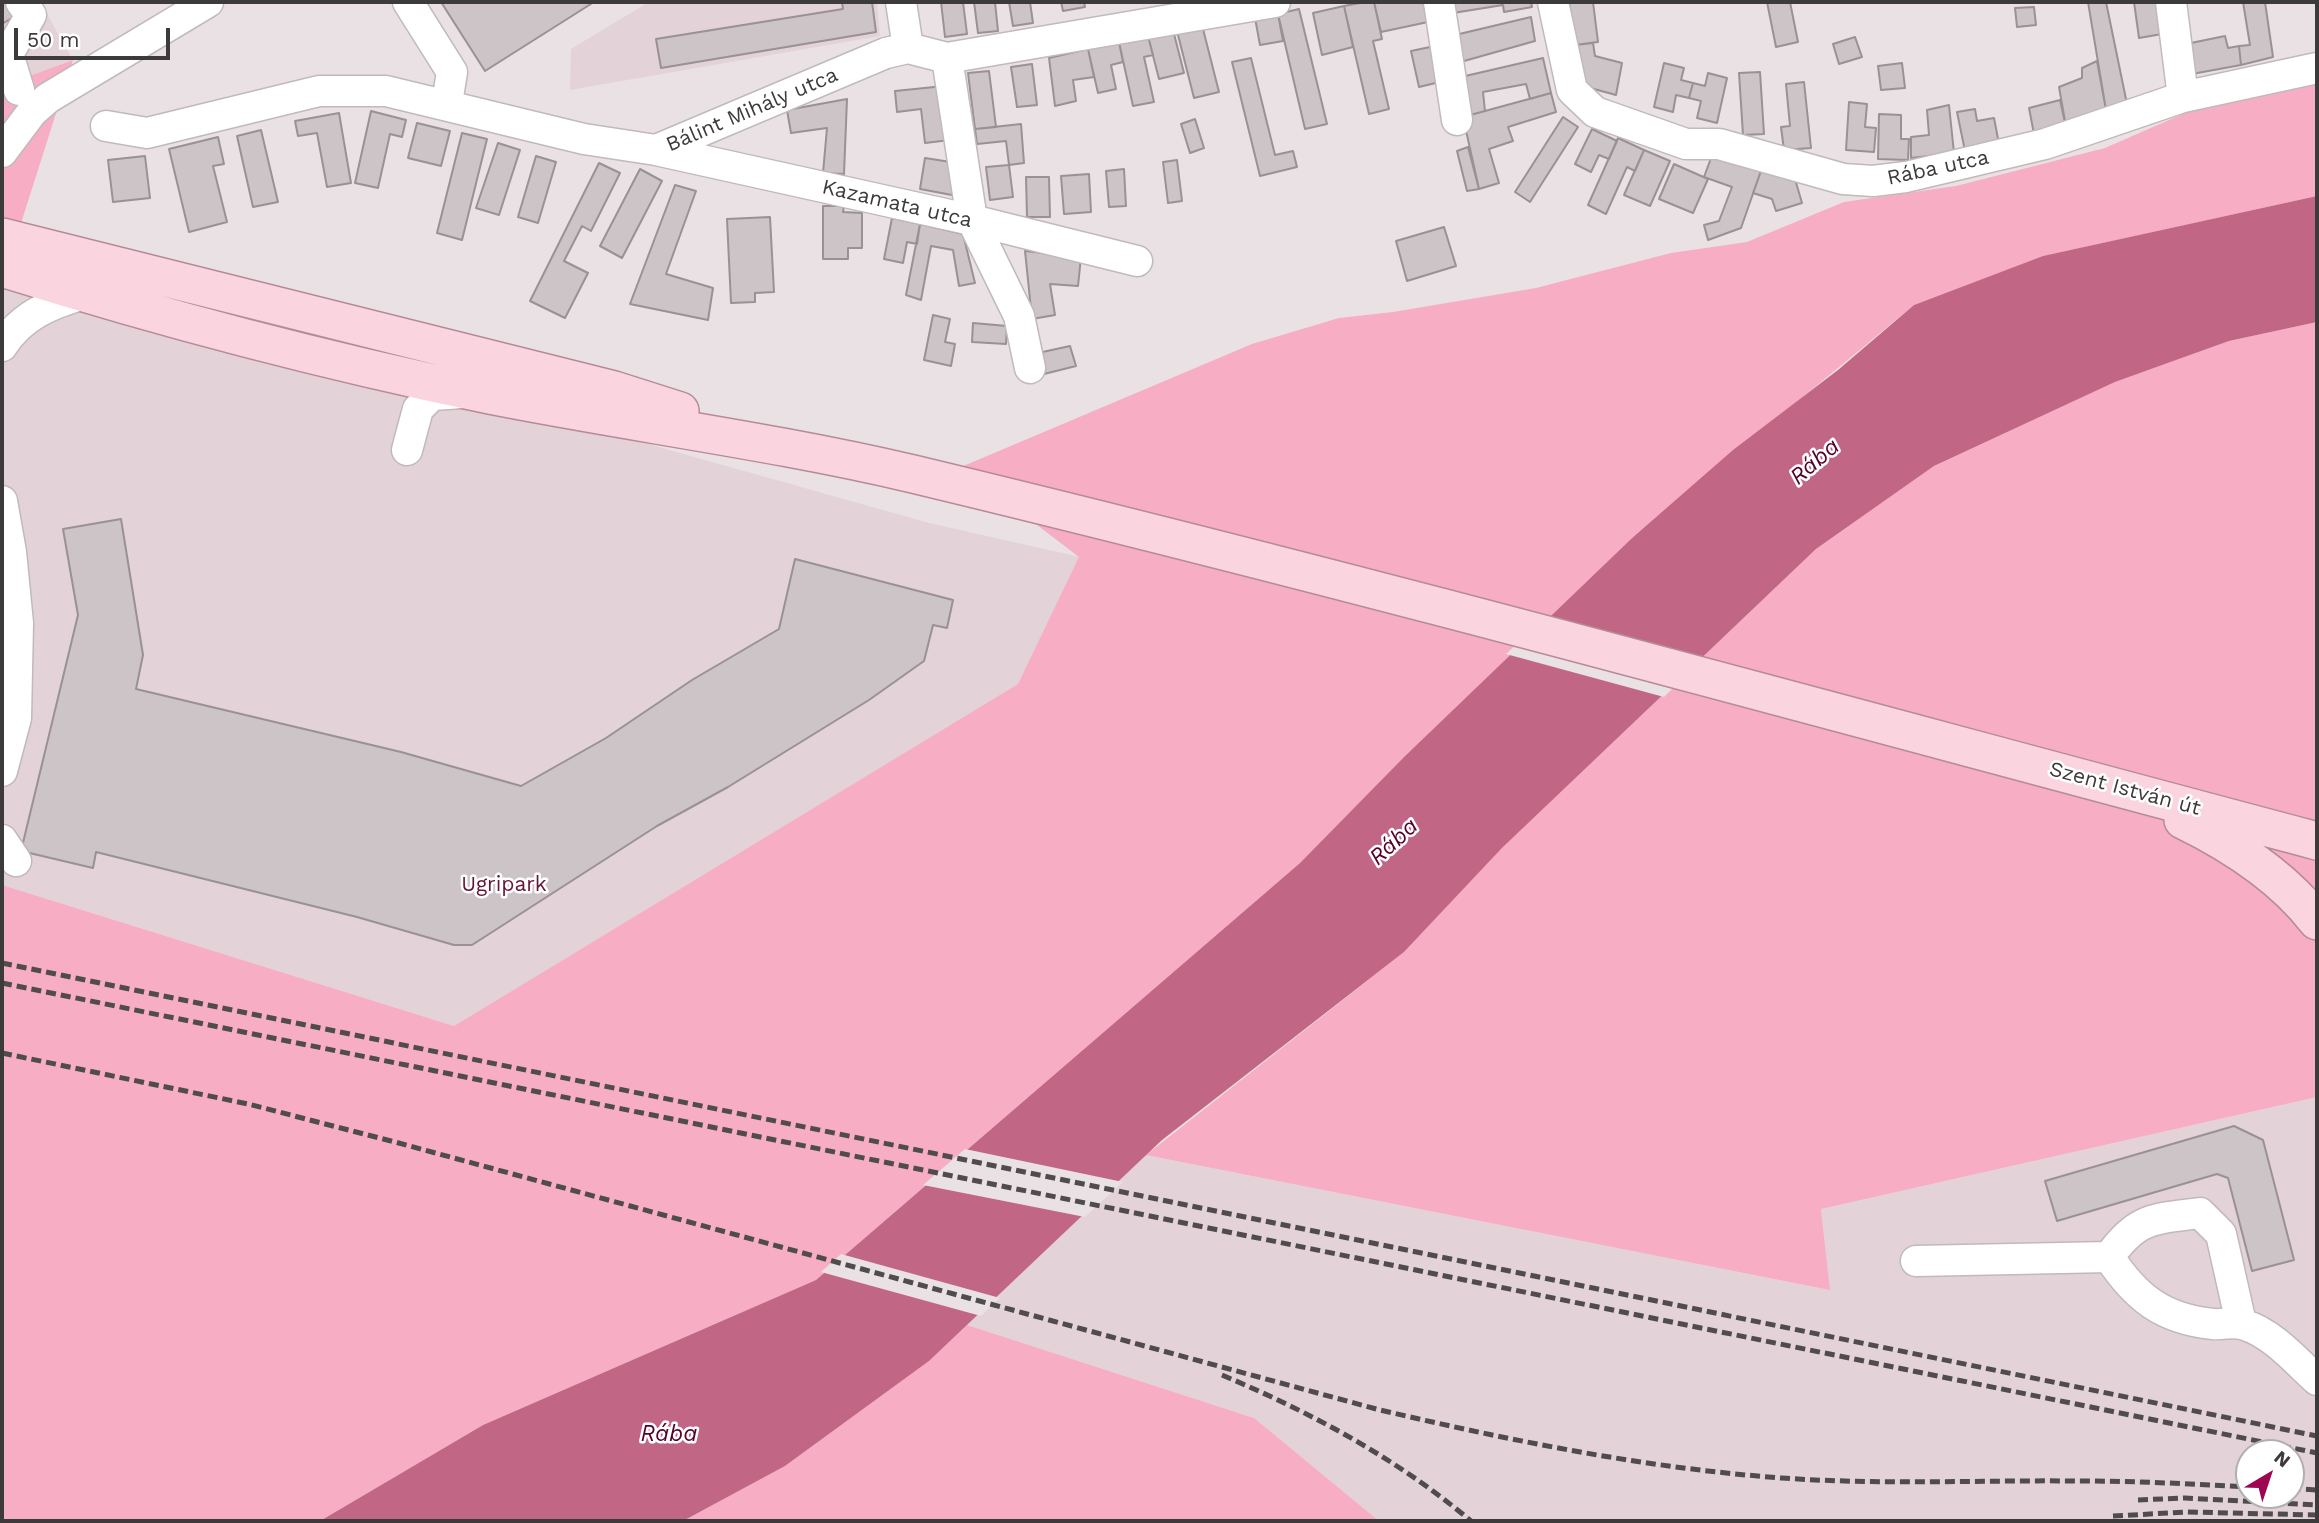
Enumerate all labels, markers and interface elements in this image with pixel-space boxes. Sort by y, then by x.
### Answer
scale bar [18,14,173,58]
text: 50 m [27,27,79,52]
street label: Bálint Mihály utca [662,62,842,158]
street label: Rába utca [1885,145,1991,191]
street label: Kazamata utca [820,174,974,234]
water label: Rába [1785,433,1845,491]
street label: Szent István út [2047,757,2203,821]
water label: Rába [1364,813,1424,871]
park label: Ugripark [461,872,547,898]
water label: Rába [641,1420,697,1448]
north arrow [2235,1439,2305,1509]
text: N [2270,1445,2295,1472]

